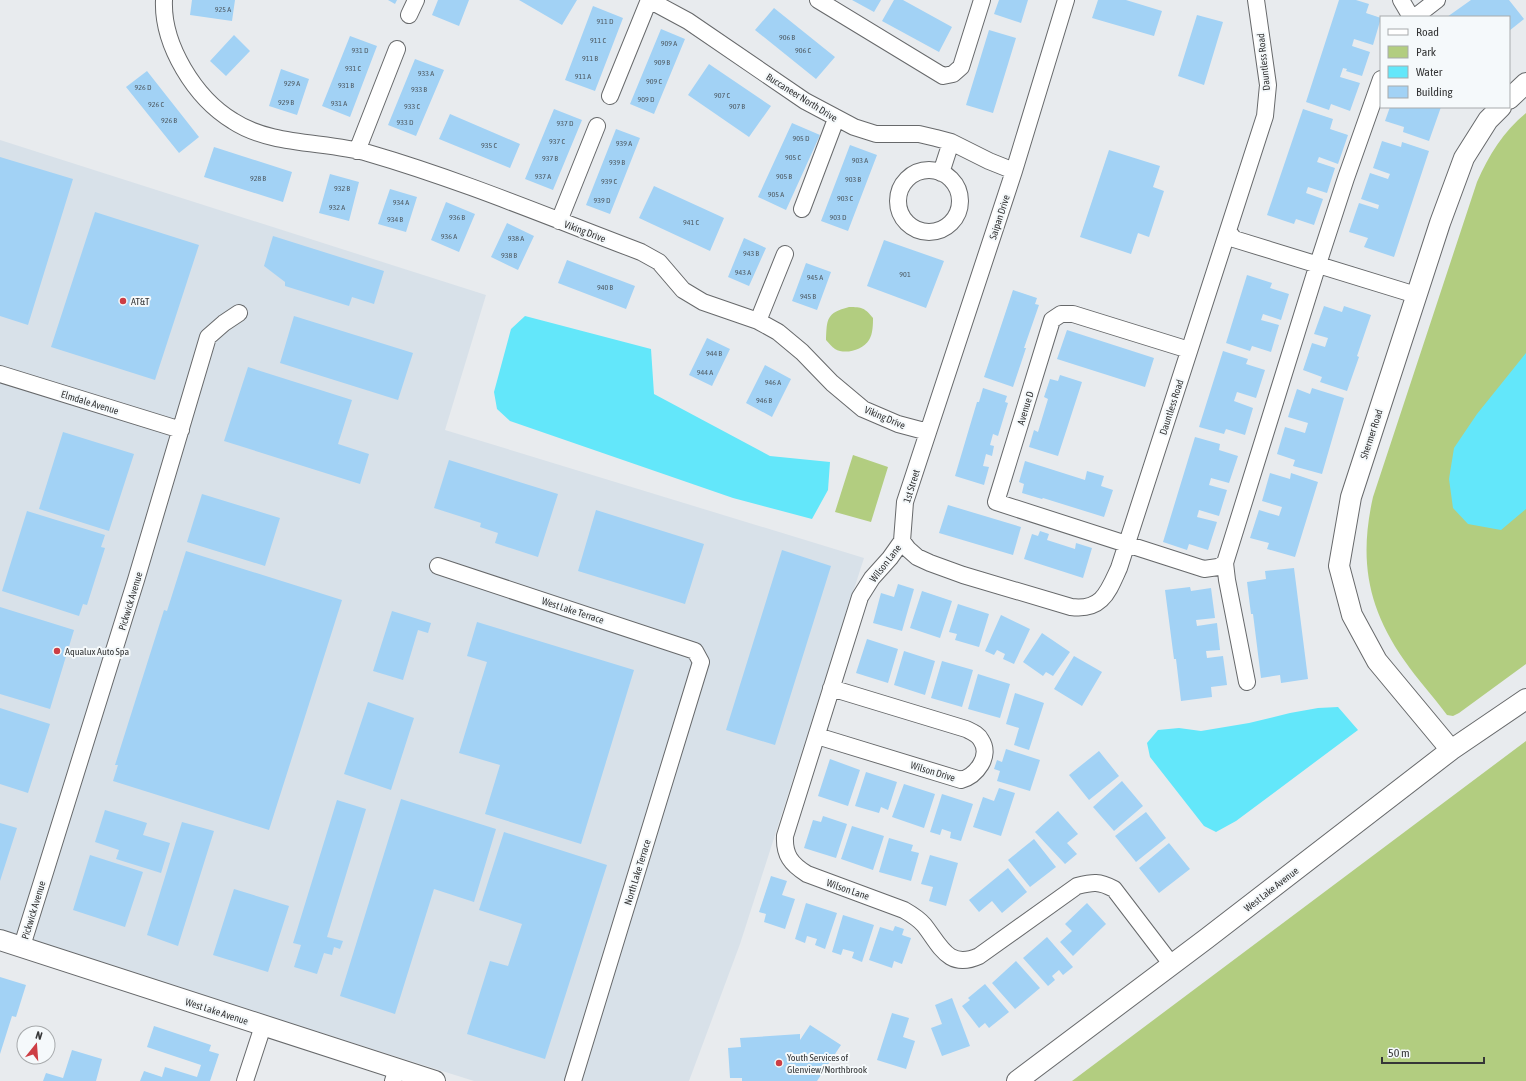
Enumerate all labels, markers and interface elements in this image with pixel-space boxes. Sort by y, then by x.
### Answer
house number: 925 A [215,5,231,14]
legend [1380,16,1510,108]
house number: 911 D [597,17,614,26]
text: Road [1416,25,1439,39]
house number: 906 B [779,33,795,42]
street label: Dauntless Road [1255,33,1272,91]
house number: 911 C [590,36,606,45]
house number: 909 A [661,39,677,48]
text: Park [1416,45,1437,59]
house number: 931 D [352,46,369,55]
house number: 906 C [795,46,811,55]
house number: 911 B [582,54,598,63]
house number: 909 B [654,58,670,67]
house number: 931 C [345,64,361,73]
text: Water [1416,65,1443,79]
house number: 933 A [418,69,434,78]
street label: Buccaneer North Drive [764,71,840,124]
house number: 911 A [575,72,591,81]
house number: 909 C [646,77,662,86]
house number: 929 A [284,79,300,88]
house number: 931 B [338,81,354,90]
house number: 926 D [135,83,152,92]
house number: 933 B [411,85,427,94]
text: Building [1416,85,1454,99]
house number: 907 C [714,91,730,100]
house number: 909 D [638,95,655,104]
house number: 929 B [278,98,294,107]
house number: 931 A [331,99,347,108]
house number: 926 C [148,100,164,109]
house number: 933 C [404,102,420,111]
house number: 907 B [729,102,745,111]
house number: 926 B [161,116,177,125]
house number: 933 D [397,118,414,127]
house number: 937 D [557,119,574,128]
house number: 905 D [793,134,810,143]
house number: 937 C [549,137,565,146]
house number: 939 A [616,139,632,148]
house number: 935 C [481,141,497,150]
house number: 905 C [785,153,801,162]
house number: 937 B [542,154,558,163]
house number: 903 A [852,156,868,165]
house number: 939 B [609,158,625,167]
house number: 937 A [535,172,551,181]
house number: 905 B [776,172,792,181]
house number: 928 B [250,174,266,183]
house number: 903 B [845,175,861,184]
house number: 939 C [601,177,617,186]
house number: 932 B [334,184,350,193]
house number: 905 A [768,190,784,199]
street label: Saipan Drive [987,193,1012,241]
house number: 903 C [837,194,853,203]
house number: 939 D [594,196,611,205]
house number: 934 A [393,198,409,207]
house number: 932 A [329,203,345,212]
house number: 936 B [449,213,465,222]
house number: 903 D [830,213,847,222]
house number: 934 B [387,215,403,224]
house number: 941 C [683,218,699,227]
street label: Viking Drive [563,219,608,245]
house number: 936 A [441,232,457,241]
house number: 938 A [508,234,524,243]
house number: 943 B [743,249,759,258]
house number: 938 B [501,251,517,260]
house number: 943 A [735,268,751,277]
house number: 901 [899,270,911,279]
house number: 945 A [807,273,823,282]
house number: 940 B [597,283,613,292]
house number: 945 B [800,292,816,301]
marker: AT&T [118,296,128,306]
place label: AT&T [131,296,150,307]
house number: 944 B [706,349,722,358]
house number: 944 A [697,368,713,377]
house number: 946 A [765,378,781,387]
street label: Dauntless Road [1157,378,1186,436]
street label: Elmdale Avenue [60,388,120,417]
street label: Avenue D [1015,390,1036,426]
house number: 946 B [756,396,772,405]
street label: Viking Drive [863,404,907,431]
street label: Shermer Road [1358,408,1385,460]
street label: 1st Street [901,468,922,504]
street label: Wilson Lane [867,542,904,584]
street label: Pickwick Avenue [116,570,145,632]
street label: West Lake Terrace [540,595,606,626]
marker: Aqualux Auto Spa [52,646,62,656]
place label: Aqualux Auto Spa [65,646,130,657]
street label: Wilson Drive [909,759,957,784]
street label: North Lake Terrace [622,838,653,906]
street label: West Lake Avenue [1242,865,1301,914]
street label: Wilson Lane [825,877,871,902]
street label: Pickwick Avenue [19,879,48,941]
street label: West Lake Avenue [184,996,250,1027]
north arrow [16,1025,56,1065]
text: N [34,1029,44,1042]
scale bar [1382,1039,1484,1065]
text: 50 m [1388,1046,1410,1060]
place label: Youth Services of Glenview/Northbrook [787,1052,868,1075]
marker: Youth Services of Glenview/Northbrook [774,1058,784,1068]

